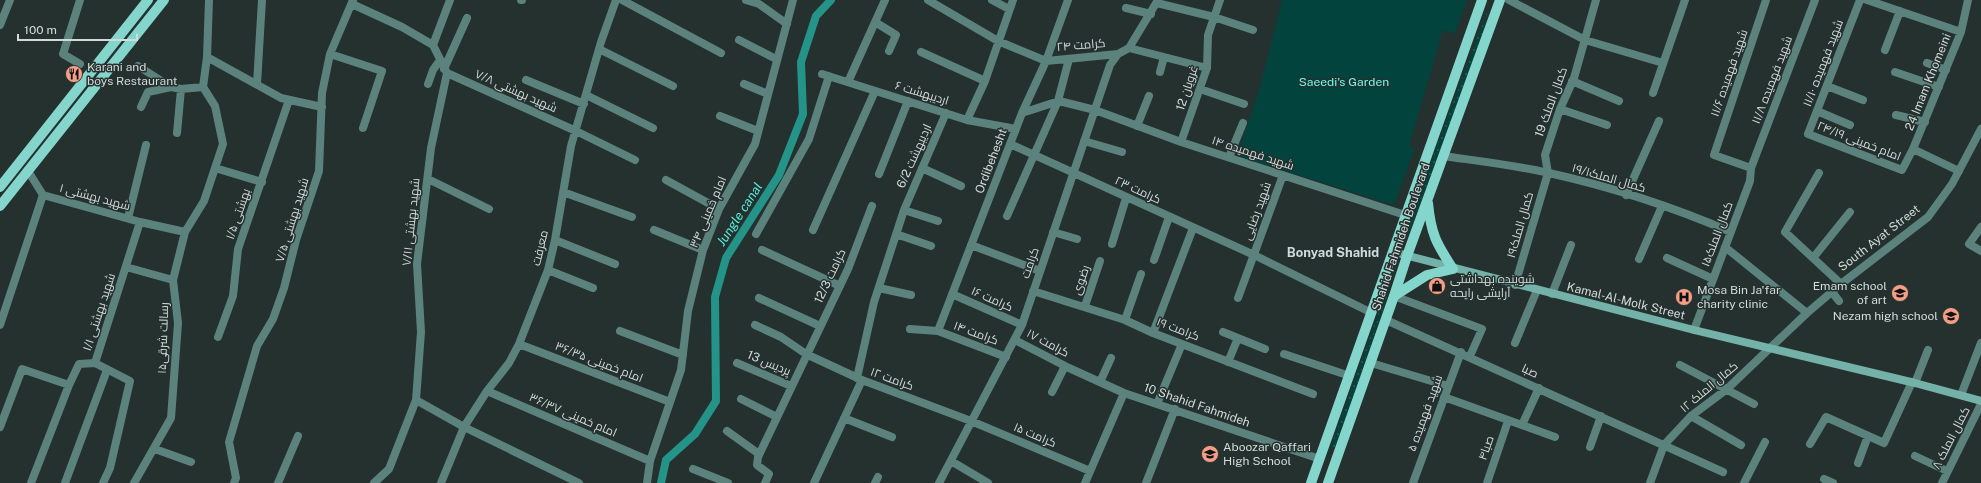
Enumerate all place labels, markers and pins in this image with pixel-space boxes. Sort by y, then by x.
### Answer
place label: Karani and boys Restaurant [87,60,178,88]
restaurant icon: Karani and boys Restaurant [64,64,84,84]
place label: شوینده بهداشتی آرایشی رایحه [1450,272,1535,300]
shop icon: شوینده بهداشتی آرایشی رایحه [1427,276,1447,296]
place label: Emam school of art [1813,279,1887,307]
place label: Mosa Bin Ja'far charity clinic [1697,283,1781,311]
school or university icon: Emam school of art [1890,283,1910,303]
hospital icon: Mosa Bin Ja'far charity clinic [1674,287,1694,307]
school or university icon: Nezam high school [1941,306,1961,326]
place label: Nezam high school [1833,309,1938,323]
place label: Aboozar Qaffari High School [1223,440,1311,468]
school or university icon: Aboozar Qaffari High School [1200,444,1220,464]

